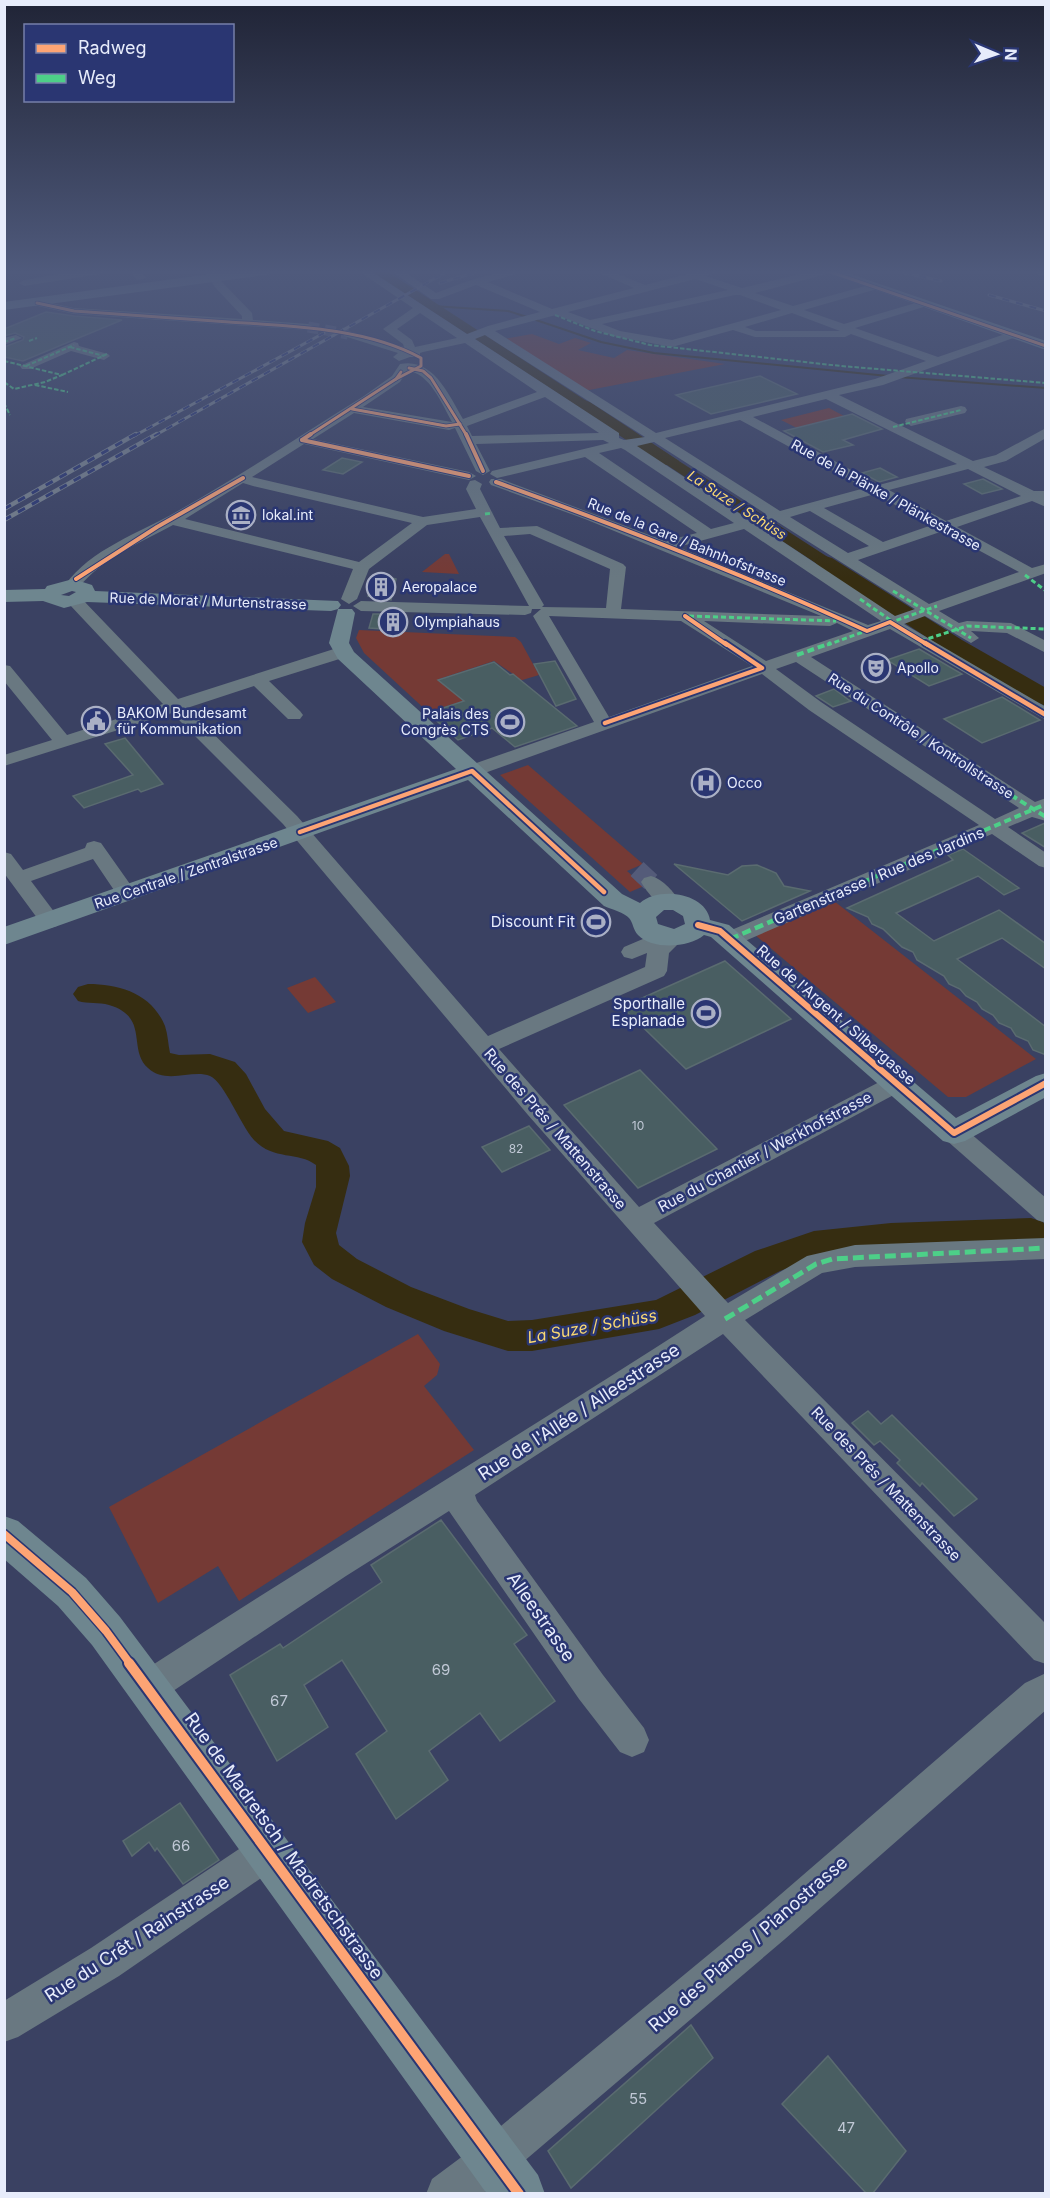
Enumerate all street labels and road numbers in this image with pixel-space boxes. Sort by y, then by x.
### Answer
street label: Rue de la Plänke / Plänkestrasse [788,435,984,554]
street label: Rue de la Gare / Bahnhofstrasse [585,494,789,589]
street label: Rue de Morat / Murtenstrasse [109,589,307,612]
street label: Rue du Contrôle / Kontrollstrasse [825,669,1017,802]
street label: Gartenstrasse / Rue des Jardins [771,822,987,929]
street label: Rue Centrale / Zentralstrasse [92,833,280,912]
street label: Rue de l'Argent / Silbergasse [753,940,920,1089]
street label: Rue des Prés / Mattenstrasse [480,1044,631,1213]
street label: Rue du Chantier / Werkhofstrasse [655,1087,875,1216]
street label: Rue de l'Allée / Alleestrasse [474,1339,683,1484]
street label: Rue des Prés / Mattenstrasse [807,1402,965,1565]
street label: Alleestrasse [503,1568,580,1665]
street label: Rue de Madretsch / Madretschstrasse [181,1709,388,1983]
street label: Rue des Pianos / Pianostrasse [644,1852,851,2036]
street label: Rue du Crêt / Rainstrasse [41,1871,233,2006]

